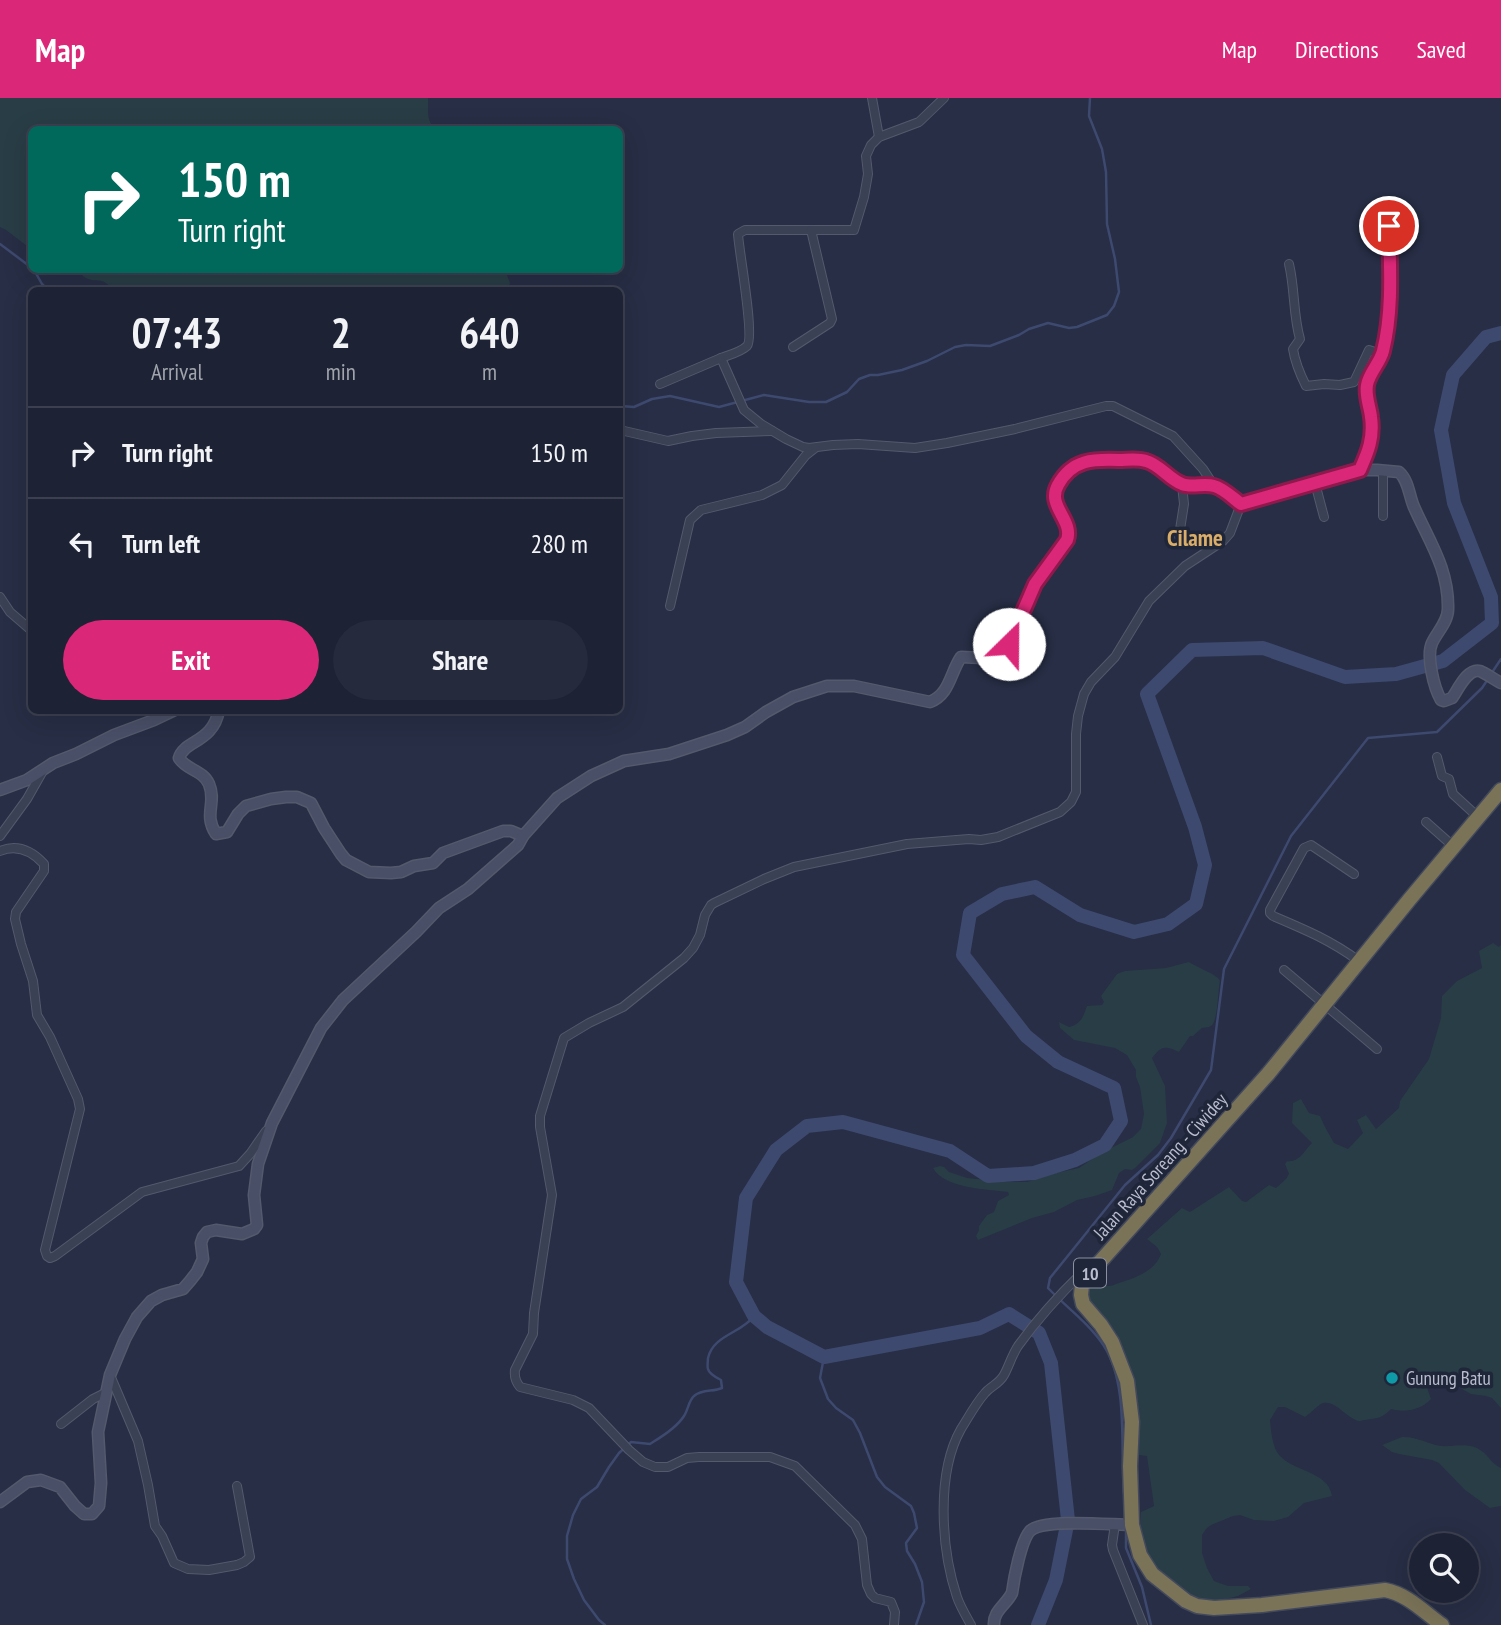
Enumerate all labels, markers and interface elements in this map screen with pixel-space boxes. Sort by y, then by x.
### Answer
text: Map [35,28,85,71]
text: Map [1222,34,1257,65]
text: Directions [1295,34,1379,65]
text: Saved [1417,34,1466,65]
text: 150 m [178,147,291,211]
icon: right [63,154,154,245]
pin [1359,196,1419,256]
icon: arrive [1370,207,1408,245]
text: Turn right [178,209,286,251]
text: 07:43 [131,305,222,360]
text: 2 [331,305,351,360]
text: 640 [459,305,520,360]
text: Arrival [151,357,203,386]
text: min [326,357,356,386]
text: m [482,357,497,386]
icon: right [63,434,101,472]
text: Turn right [122,436,213,469]
text: 150 m [530,436,588,469]
district label: Cilame [1167,523,1223,552]
icon: left [63,525,101,563]
text: Turn left [122,527,200,560]
text: 280 m [530,527,588,560]
position arrow [972,607,1046,681]
button: Exit [63,620,319,700]
button: Share [333,620,588,700]
street label: Jalan Raya Soreang - Ciwidey [1087,1087,1233,1245]
road number: 10 [1074,1258,1106,1288]
place label: Gunung Batu [1406,1366,1491,1390]
marker: Gunung Batu [1384,1370,1400,1386]
map controls [1409,1533,1479,1603]
button: search [1409,1533,1479,1603]

